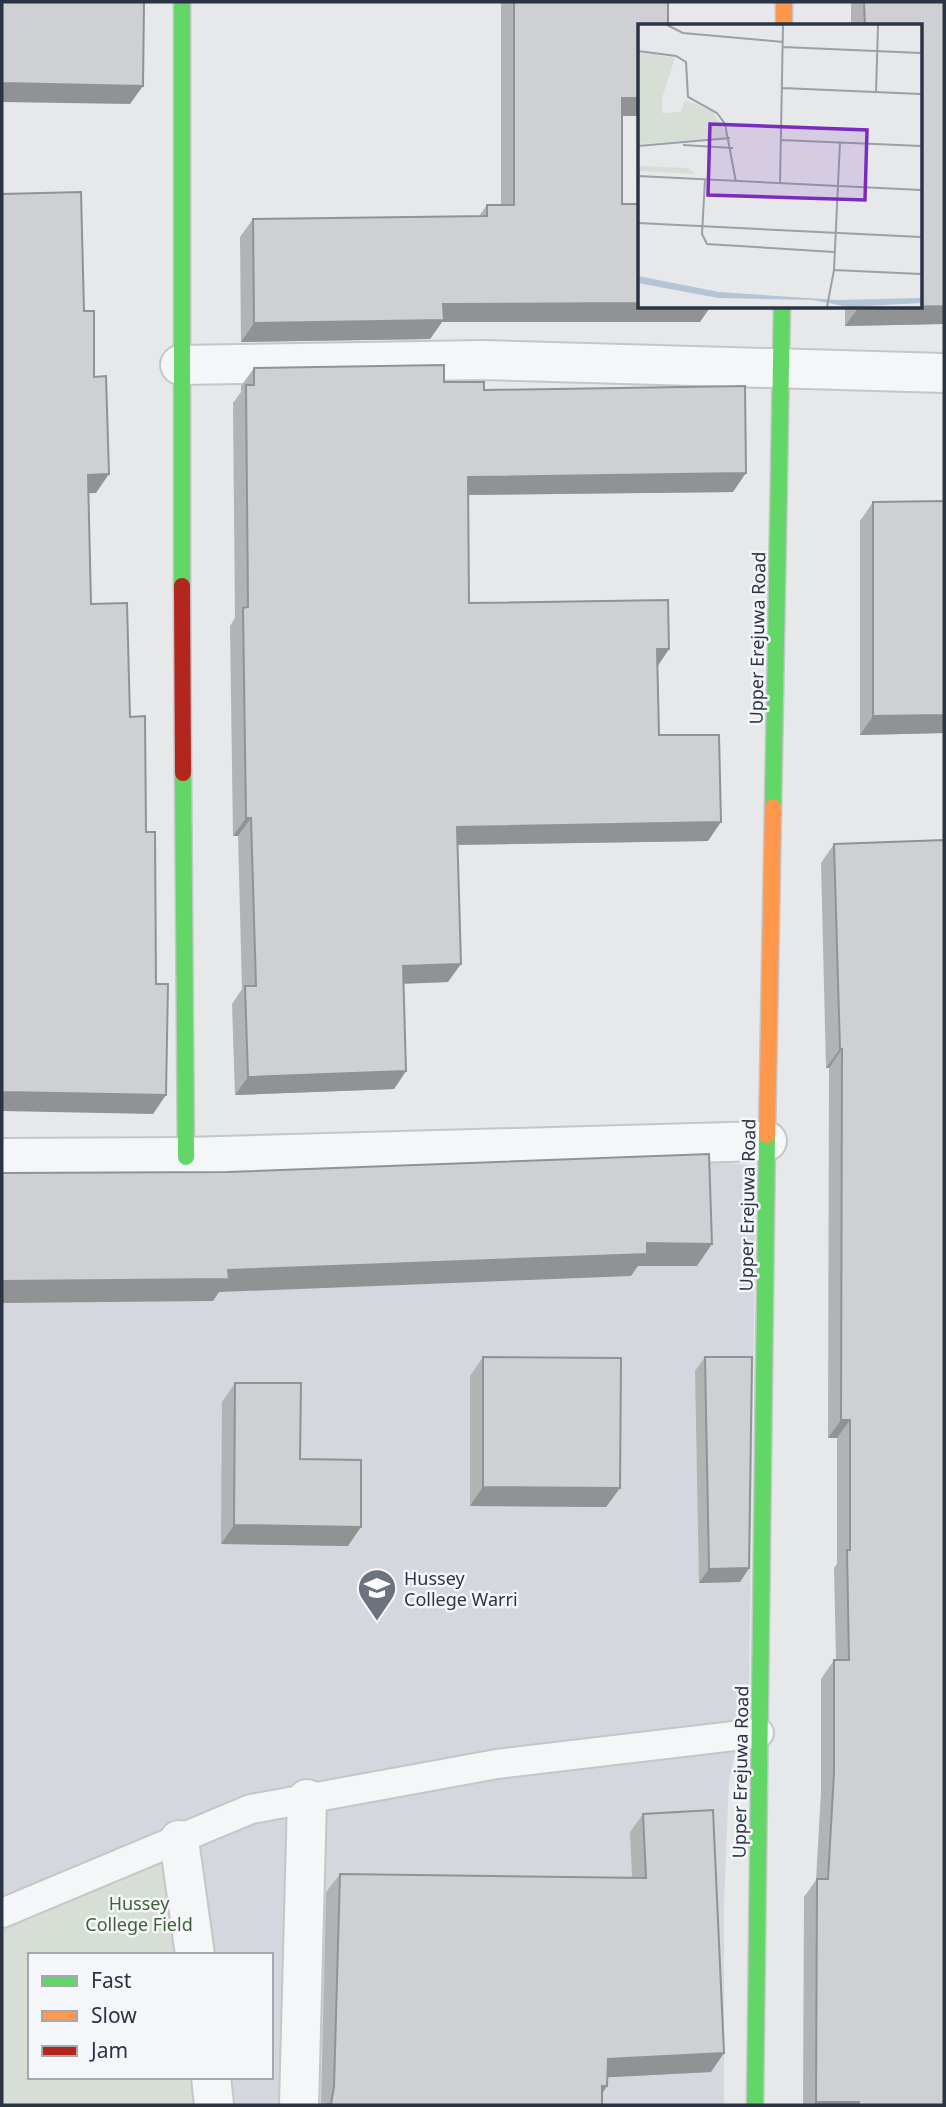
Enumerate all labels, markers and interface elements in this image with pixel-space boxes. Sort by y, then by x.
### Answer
inset map [638,24,922,308]
street label: Upper Erejuwa Road [743,551,771,725]
street label: Upper Erejuwa Road [733,1118,761,1292]
place label: Hussey College Warri [404,1566,518,1611]
school or university icon: Hussey College Warri [356,1567,398,1622]
street label: Upper Erejuwa Road [726,1685,754,1859]
park label: Hussey College Field [85,1891,193,1936]
legend [28,1953,273,2079]
text: Fast [91,1966,132,1994]
text: Slow [91,2001,137,2029]
text: Jam [89,2036,128,2064]

